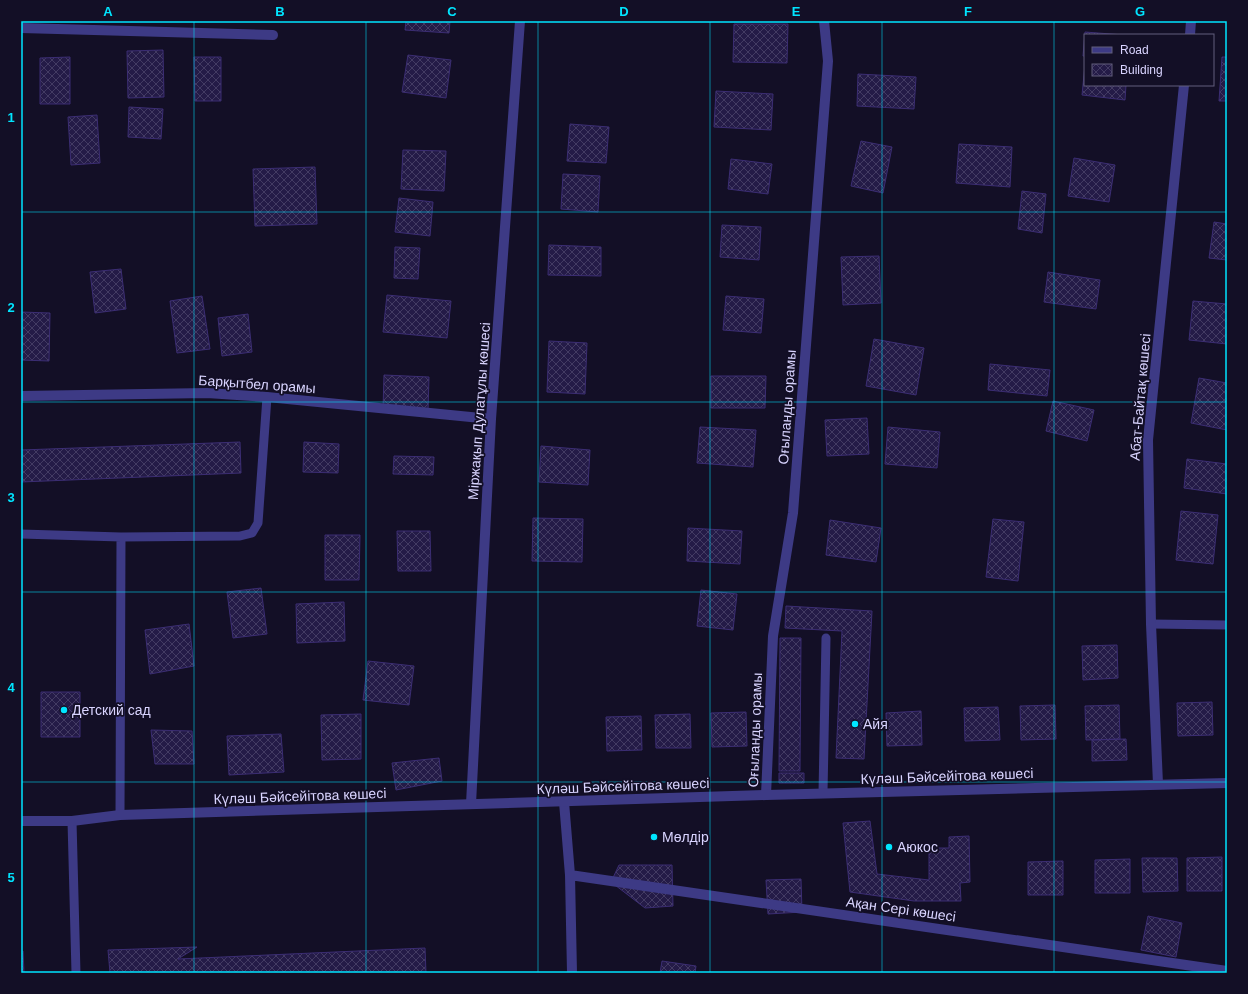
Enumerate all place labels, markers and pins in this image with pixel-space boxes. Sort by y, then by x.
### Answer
place label: Детский сад [72,702,151,718]
marker: Детский сад [59,705,69,715]
place label: Айя [863,716,888,732]
marker: Айя [850,719,860,729]
place label: Мөлдiр [662,829,709,845]
marker: Мөлдiр [649,832,659,842]
place label: Аюкос [897,839,938,855]
marker: Аюкос [884,842,894,852]

